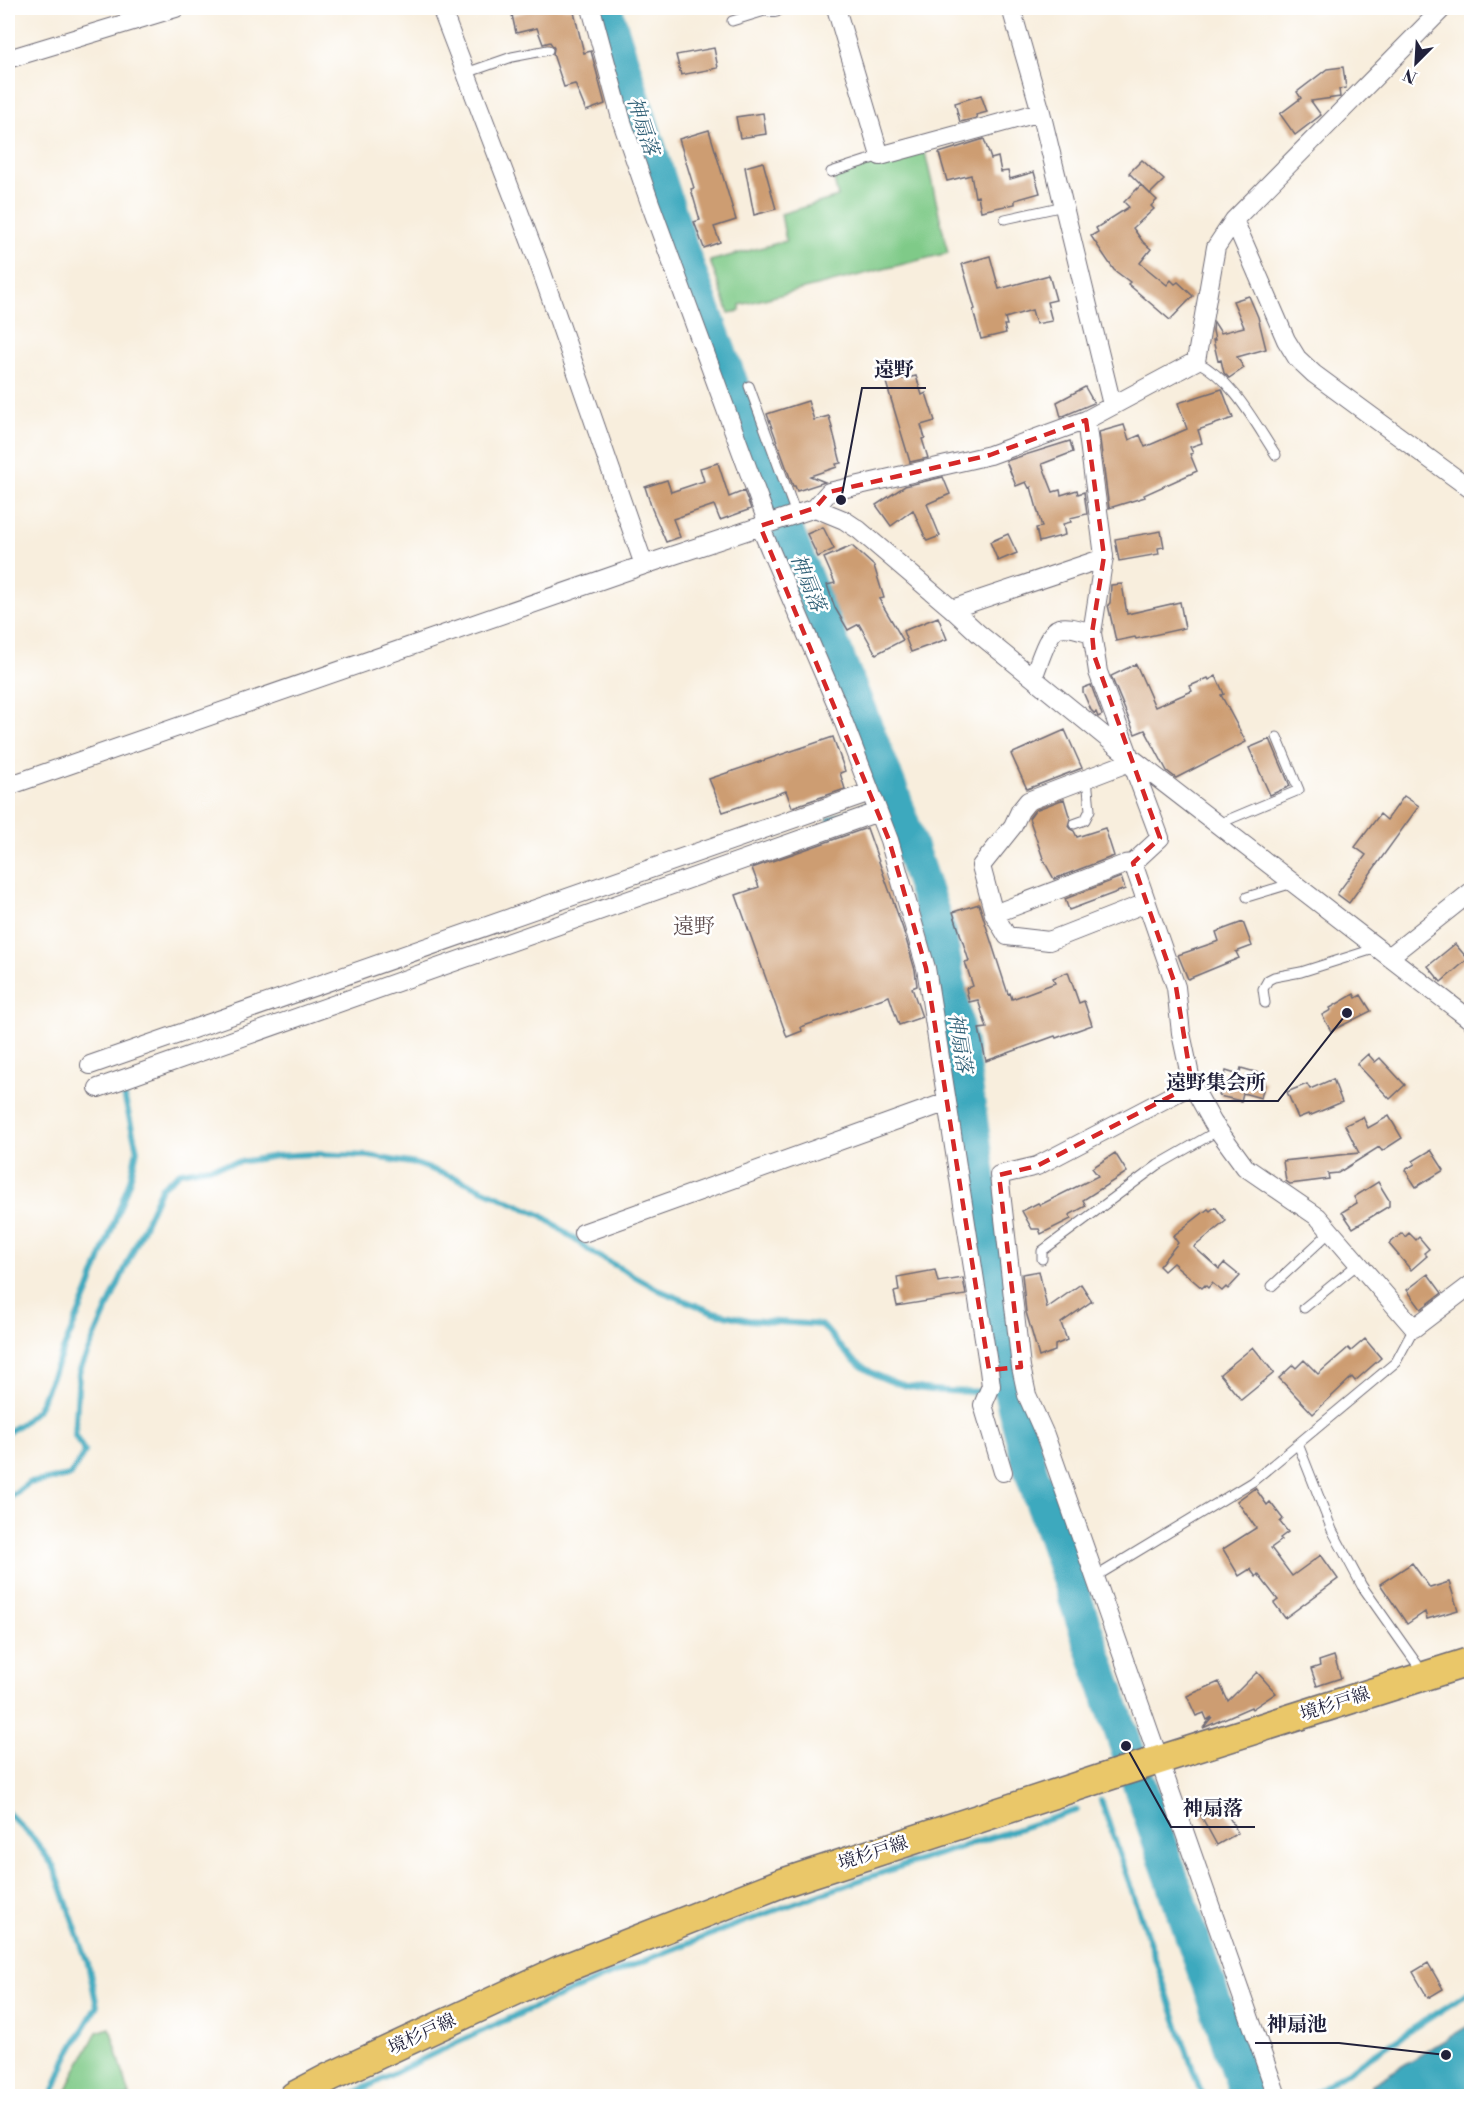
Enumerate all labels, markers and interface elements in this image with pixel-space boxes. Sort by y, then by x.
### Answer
north arrow [1386,33,1446,93]
text: N [1400,64,1420,87]
water label: 神扇落 [621,94,664,161]
callout: 遠野 [862,350,926,388]
text: 遠野 [874,358,914,383]
water label: 神扇落 [784,551,831,618]
district label: 遠野 [673,914,715,940]
water label: 神扇落 [942,1011,977,1078]
callout: 遠野集会所 [1154,1063,1278,1101]
text: 遠野集会所 [1166,1071,1266,1096]
street label: 境杉戸線 [1297,1682,1373,1726]
callout: 神扇落 [1171,1789,1255,1827]
text: 神扇落 [1183,1797,1243,1822]
street label: 境杉戸線 [835,1831,911,1875]
callout: 神扇池 [1255,2005,1339,2043]
street label: 境杉戸線 [385,2008,459,2060]
text: 神扇池 [1267,2013,1327,2038]

